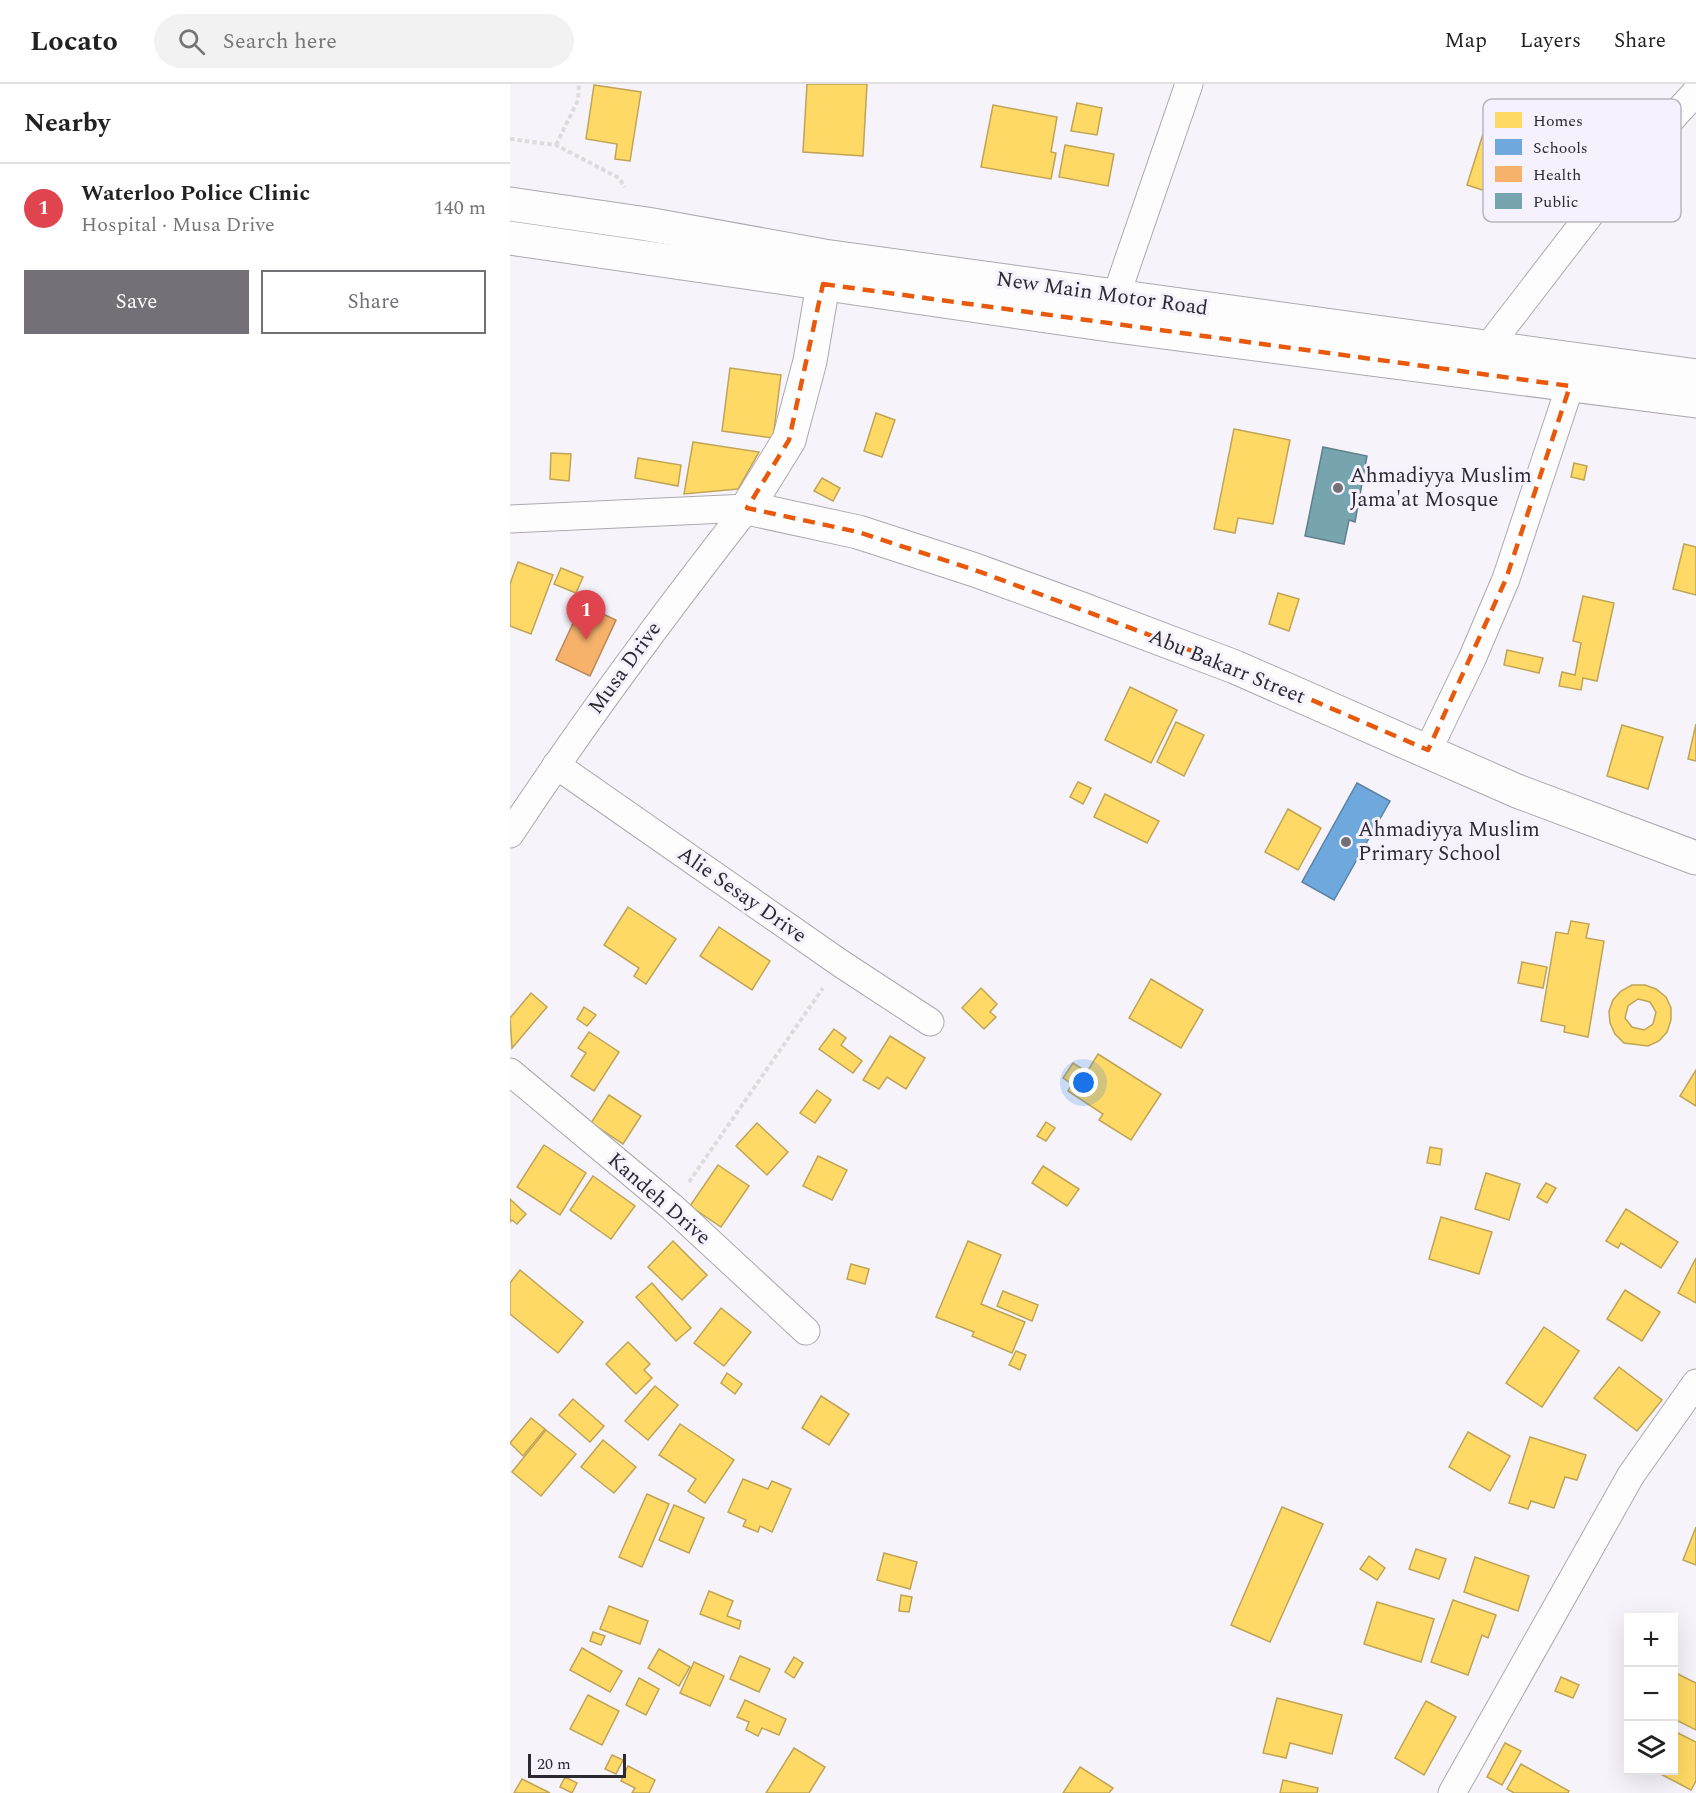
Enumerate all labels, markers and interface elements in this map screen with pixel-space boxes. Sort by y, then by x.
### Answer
search box [154,14,574,68]
text: Locato [30,20,118,63]
icon: search [175,25,208,58]
text: Search here [223,25,337,58]
text: Map [1445,25,1487,57]
text: Layers [1520,25,1581,57]
text: Share [1614,25,1666,57]
legend [1483,99,1681,222]
text: Nearby [24,103,110,143]
text: Homes [1533,109,1583,133]
text: Schools [1533,136,1588,160]
text: Health [1533,163,1581,187]
text: Waterloo Police Clinic [81,177,310,210]
text: Public [1533,190,1579,214]
text: 1 [38,193,49,223]
text: 140 m [434,193,486,223]
text: Hospital · Musa Drive [81,210,275,240]
street label: New Main Motor Road [994,263,1210,325]
button: Save [24,270,249,334]
button: Share [261,270,486,334]
place label: Ahmadiyya Muslim Jama'at Mosque [1350,460,1532,516]
marker: Ahmadiyya Muslim Jama'at Mosque [1331,481,1345,495]
pin: 1 [566,590,606,640]
street label: Musa Drive [580,615,670,721]
street label: Abu Bakarr Street [1144,621,1310,713]
place label: Ahmadiyya Muslim Primary School [1358,814,1540,870]
marker: Ahmadiyya Muslim Primary School [1339,835,1353,849]
street label: Alie Sesay Drive [671,838,813,952]
your location [1069,1068,1098,1097]
street label: Kandeh Drive [600,1145,718,1253]
map controls [1624,1613,1678,1775]
button: + [1624,1613,1678,1667]
button: − [1624,1667,1678,1721]
button: layers [1624,1721,1678,1775]
scale bar [528,1751,626,1778]
text: 20 m [537,1752,571,1776]

